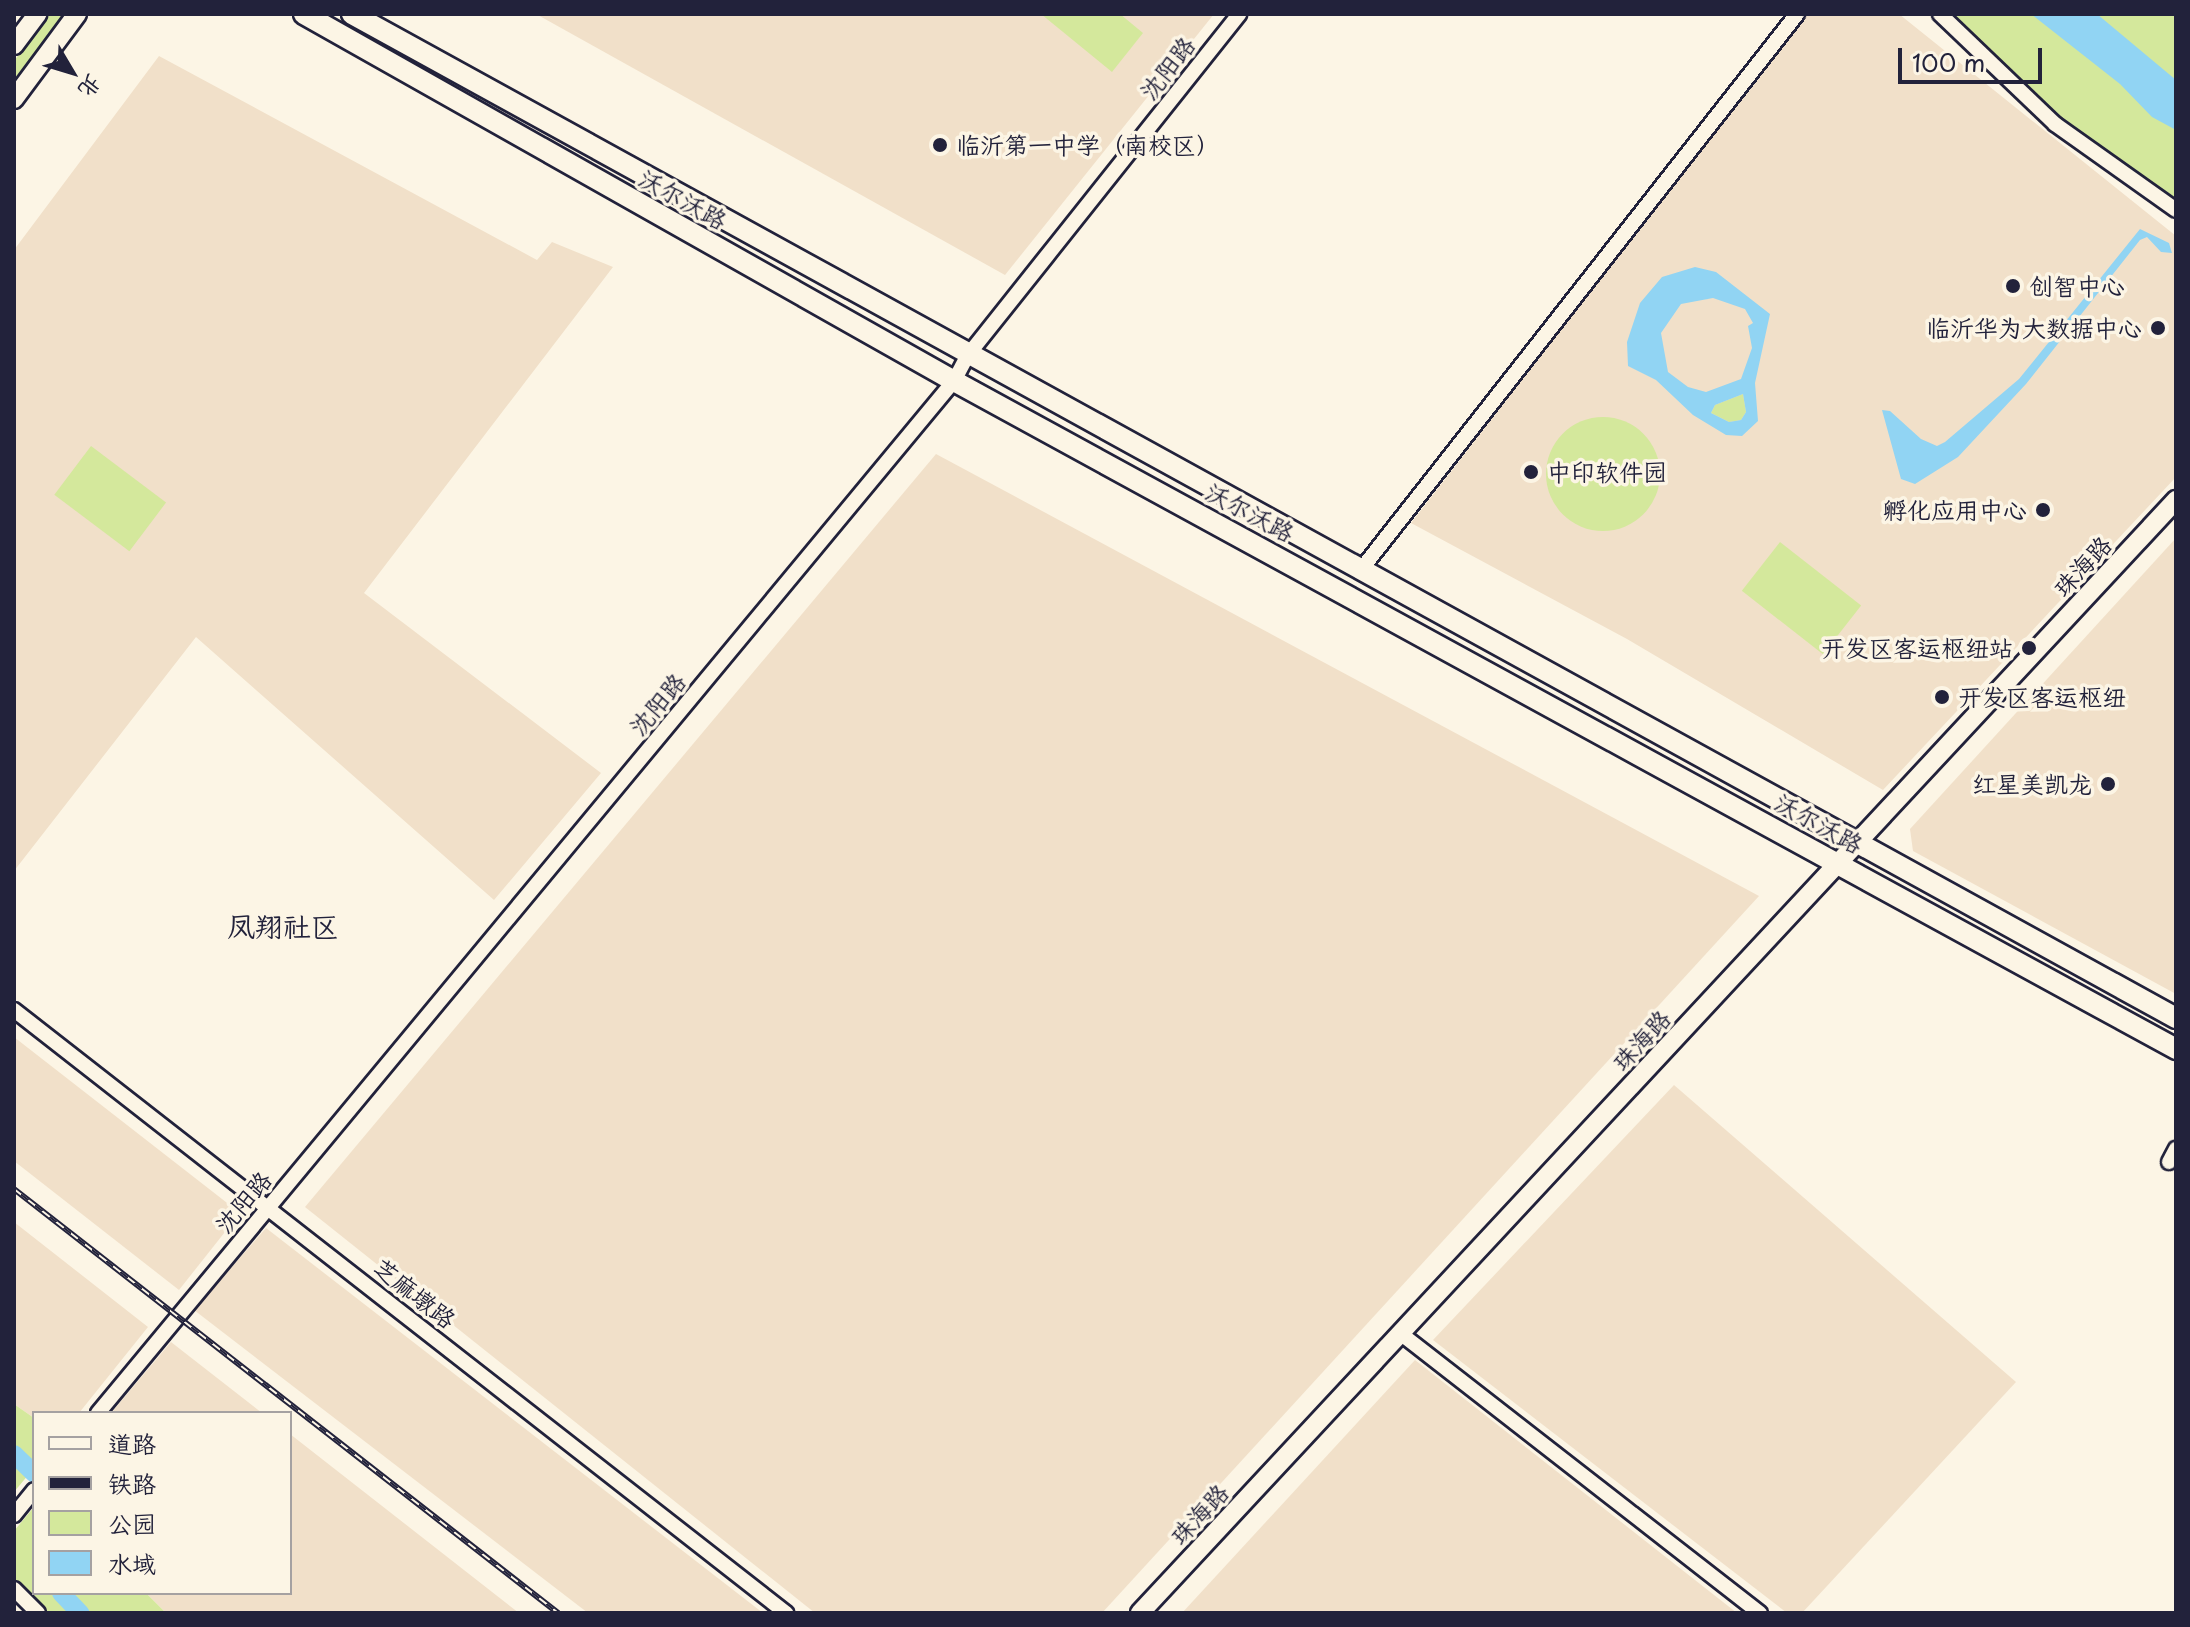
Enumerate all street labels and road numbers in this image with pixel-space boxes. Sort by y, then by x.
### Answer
street label: 沈阳路 [1133,31,1201,105]
street label: 沃尔沃路 [634,163,732,235]
street label: 沃尔沃路 [1201,477,1299,547]
street label: 珠海路 [2047,530,2117,602]
street label: 沈阳路 [623,667,691,741]
street label: 沃尔沃路 [1770,787,1868,859]
street label: 珠海路 [1606,1004,1676,1076]
street label: 沈阳路 [209,1165,277,1239]
street label: 芝麻墩路 [368,1252,462,1334]
street label: 珠海路 [1164,1478,1234,1550]

